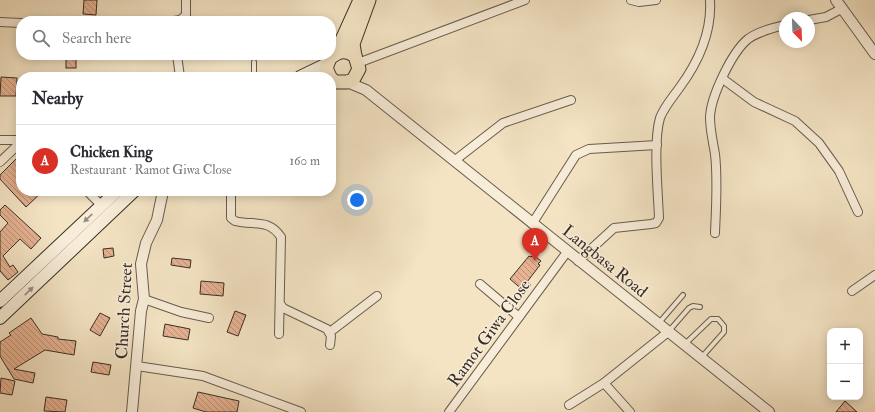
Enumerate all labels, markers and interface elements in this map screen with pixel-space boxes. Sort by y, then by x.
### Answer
north arrow [779,12,815,48]
search box [16,16,336,60]
icon: search [30,27,52,49]
text: Search here [62,29,131,48]
text: Nearby [32,88,83,109]
text: Chicken King [70,143,153,162]
text: A [41,153,49,169]
text: 160 m [289,153,320,169]
text: Restaurant · Ramot Giwa Close [70,162,232,178]
your location [347,190,367,210]
one-way arrow [83,213,93,222]
street label: Langbasa Road [558,220,652,302]
pin: A [522,228,548,261]
street label: Church Street [111,262,137,360]
street label: Ramot Giwa Close [443,275,535,391]
one-way arrow [24,287,33,296]
map controls [827,328,863,400]
button: + [827,328,863,364]
button: − [827,364,863,400]

